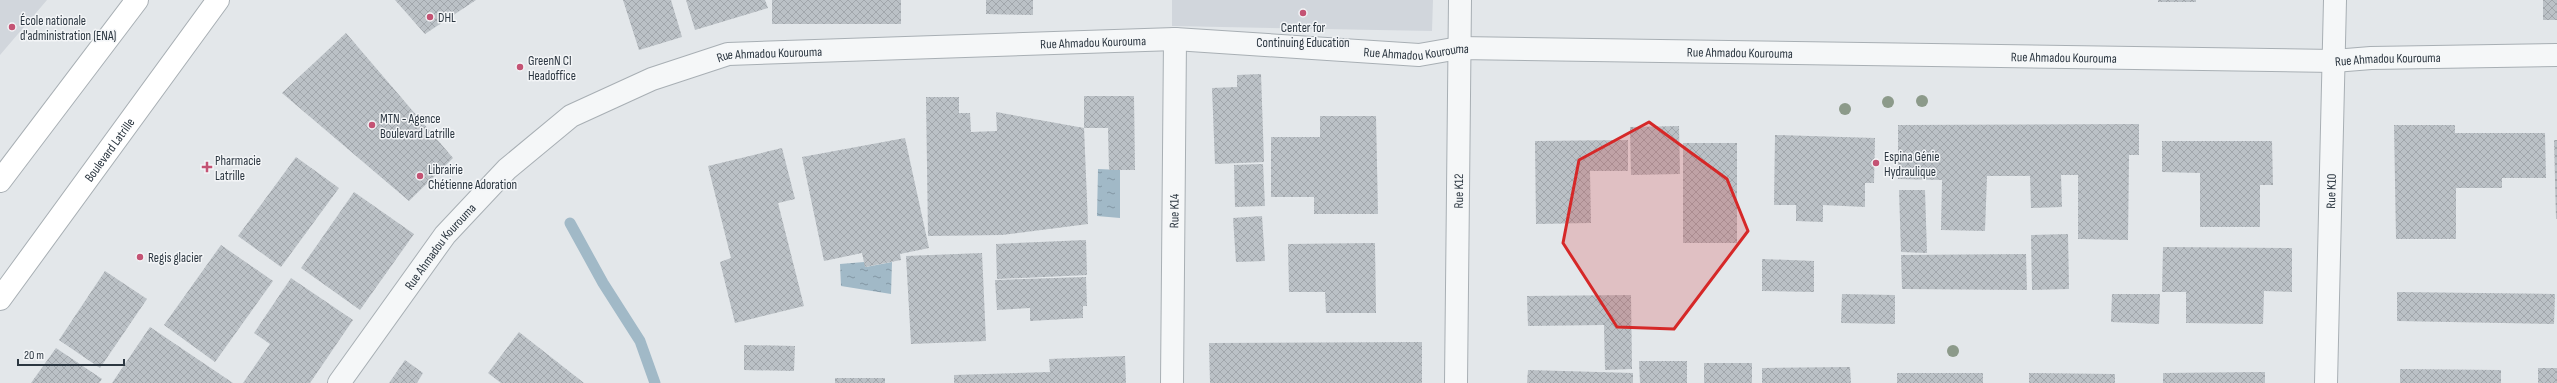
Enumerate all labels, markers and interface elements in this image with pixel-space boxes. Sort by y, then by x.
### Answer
marker: Center for Continuing Education [1298,8,1308,18]
place label: DHL [438,10,456,26]
marker: DHL [425,12,435,22]
place label: École nationale d'administration (ENA) [20,13,117,44]
place label: Center for Continuing Education [1256,20,1350,51]
marker: École nationale d'administration (ENA) [7,22,17,32]
street label: Rue Ahmadou Kourouma [1040,33,1146,53]
street label: Rue Ahmadou Kourouma [1363,41,1469,64]
street label: Rue Ahmadou Kourouma [715,44,823,66]
street label: Rue Ahmadou Kourouma [1687,44,1793,62]
street label: Rue Ahmadou Kourouma [2011,49,2117,67]
street label: Rue Ahmadou Kourouma [2334,50,2441,70]
place label: GreenN CI Headoffice [528,53,576,84]
marker: GreenN CI Headoffice [515,62,525,72]
place label: MTN - Agence Boulevard Latrille [380,111,455,142]
street label: Boulevard Latrille [81,115,138,185]
marker: MTN - Agence Boulevard Latrille [367,120,377,130]
place label: Espina Génie Hydraulique [1884,149,1939,180]
place label: Pharmacie Latrille [215,153,261,184]
marker: Espina Génie Hydraulique [1871,158,1881,168]
marker: Pharmacie Latrille [202,162,212,172]
place label: Librairie Chétienne Adoration [428,162,517,193]
marker: Librairie Chétienne Adoration [415,171,425,181]
street label: Rue K10 [2323,173,2340,209]
street label: Rue K12 [1451,174,1467,208]
street label: Rue K14 [1166,193,1183,228]
street label: Rue Ahmadou Kourouma [401,200,480,293]
place label: Regis glacier [148,250,203,266]
marker: Regis glacier [135,252,145,262]
scale bar [18,341,124,367]
text: 20 m [24,348,44,363]

